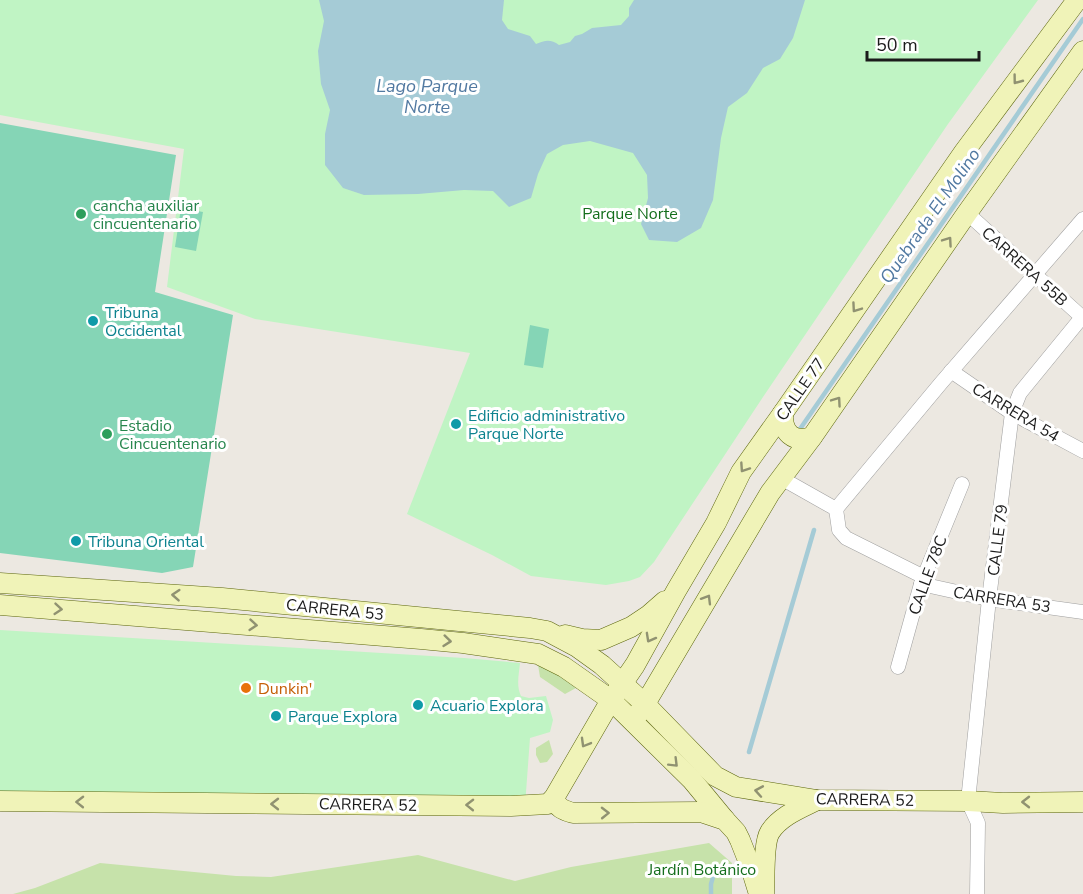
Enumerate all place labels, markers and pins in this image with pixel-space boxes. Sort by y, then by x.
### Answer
place label: cancha auxiliar cincuentenario [93,195,199,235]
marker: cancha auxiliar cincuentenario [74,207,88,221]
place label: Tribuna Occidental [105,302,182,342]
marker: Tribuna Occidental [86,314,100,328]
place label: Edificio administrativo Parque Norte [468,405,625,445]
place label: Estadio Cincuentenario [119,415,227,455]
marker: Edificio administrativo Parque Norte [449,417,463,431]
marker: Estadio Cincuentenario [100,427,114,441]
place label: Tribuna Oriental [88,531,204,553]
marker: Tribuna Oriental [69,534,83,548]
place label: Dunkin' [258,678,312,700]
marker: Dunkin' [239,681,253,695]
place label: Acuario Explora [430,695,544,717]
marker: Acuario Explora [411,698,425,712]
place label: Parque Explora [288,706,398,728]
marker: Parque Explora [269,709,283,723]

